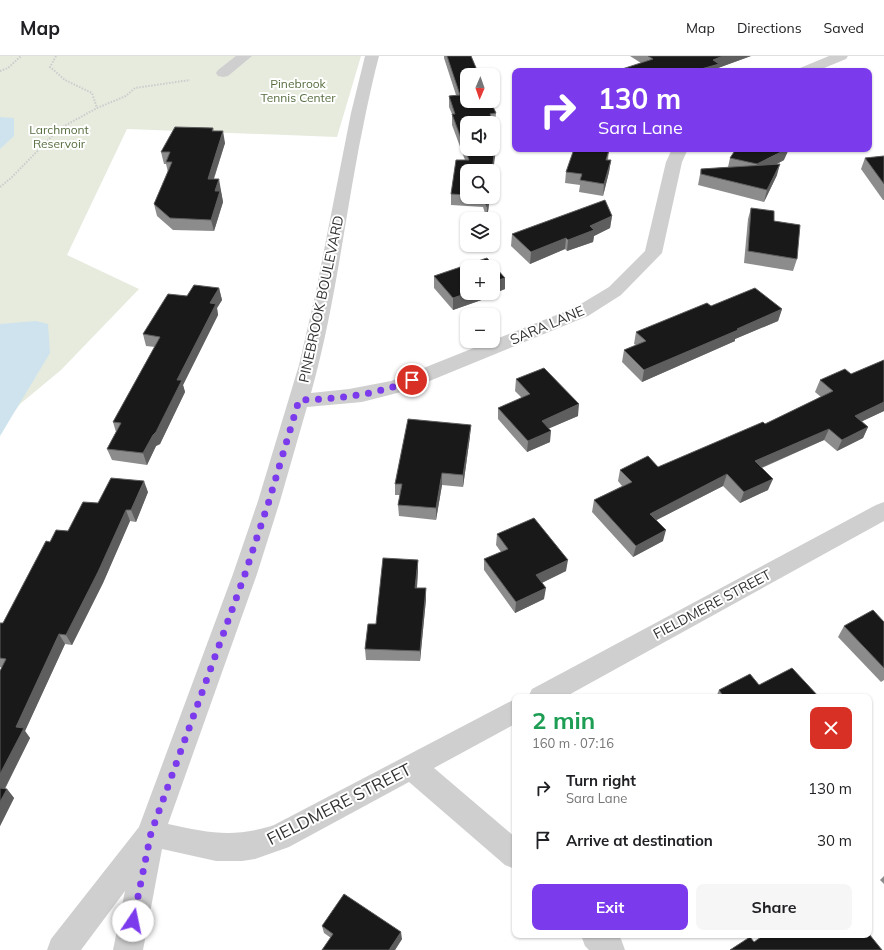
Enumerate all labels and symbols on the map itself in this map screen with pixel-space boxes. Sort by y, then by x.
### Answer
north arrow [460,68,500,108]
park label: Pinebrook Tennis Center [260,76,336,105]
park label: Larchmont Reservoir [29,122,89,151]
street label: PINEBROOK BOULEVARD [294,214,348,384]
street label: SARA LANE [507,301,587,349]
pin [395,363,429,397]
street label: FIELDMERE STREET [650,565,775,643]
street label: FIELDMERE STREET [263,758,415,849]
position arrow [112,900,154,942]

